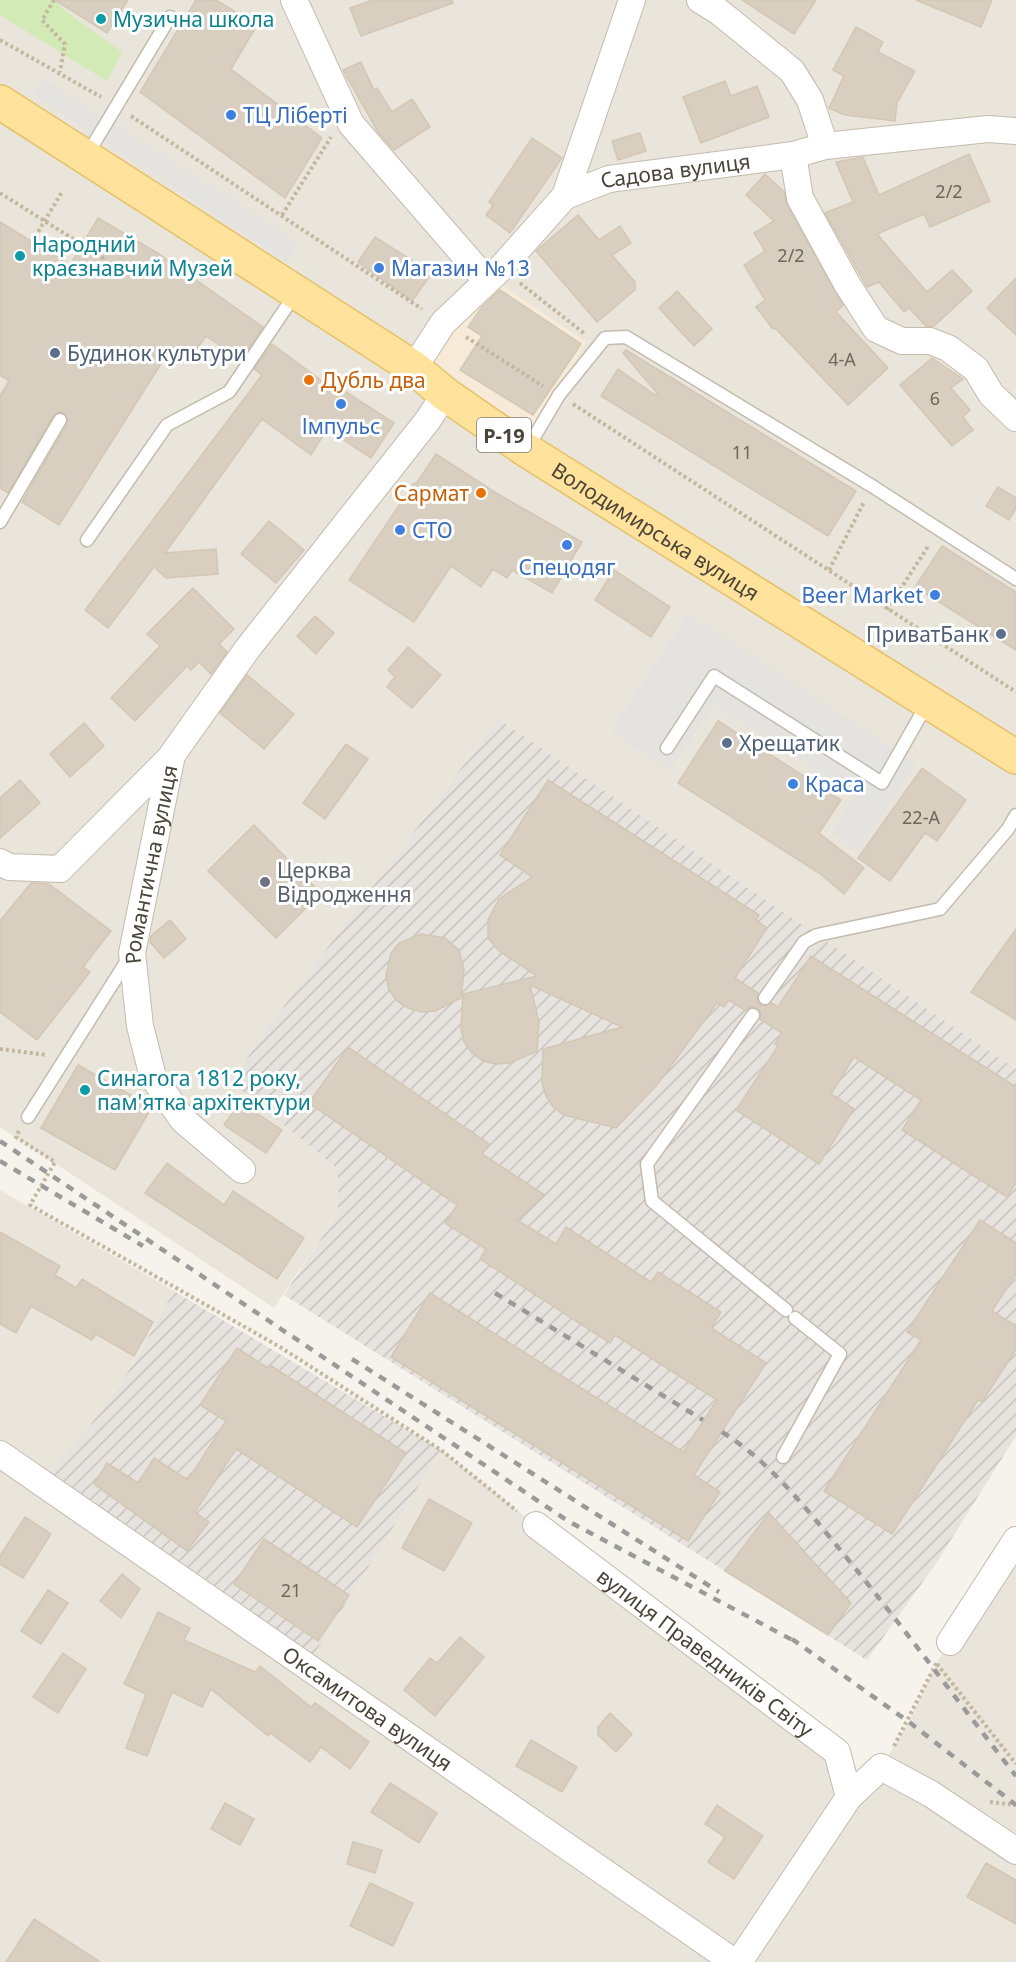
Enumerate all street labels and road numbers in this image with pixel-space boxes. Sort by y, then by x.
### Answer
street label: Садова вулиця [596,147,752,195]
road number: Р-19 [477,418,531,452]
street label: Володимирська вулиця [547,456,765,607]
street label: Романтична вулиця [118,763,184,966]
street label: вулиця Праведників Світу [591,1562,819,1743]
street label: Оксамитова вулиця [277,1640,458,1777]

